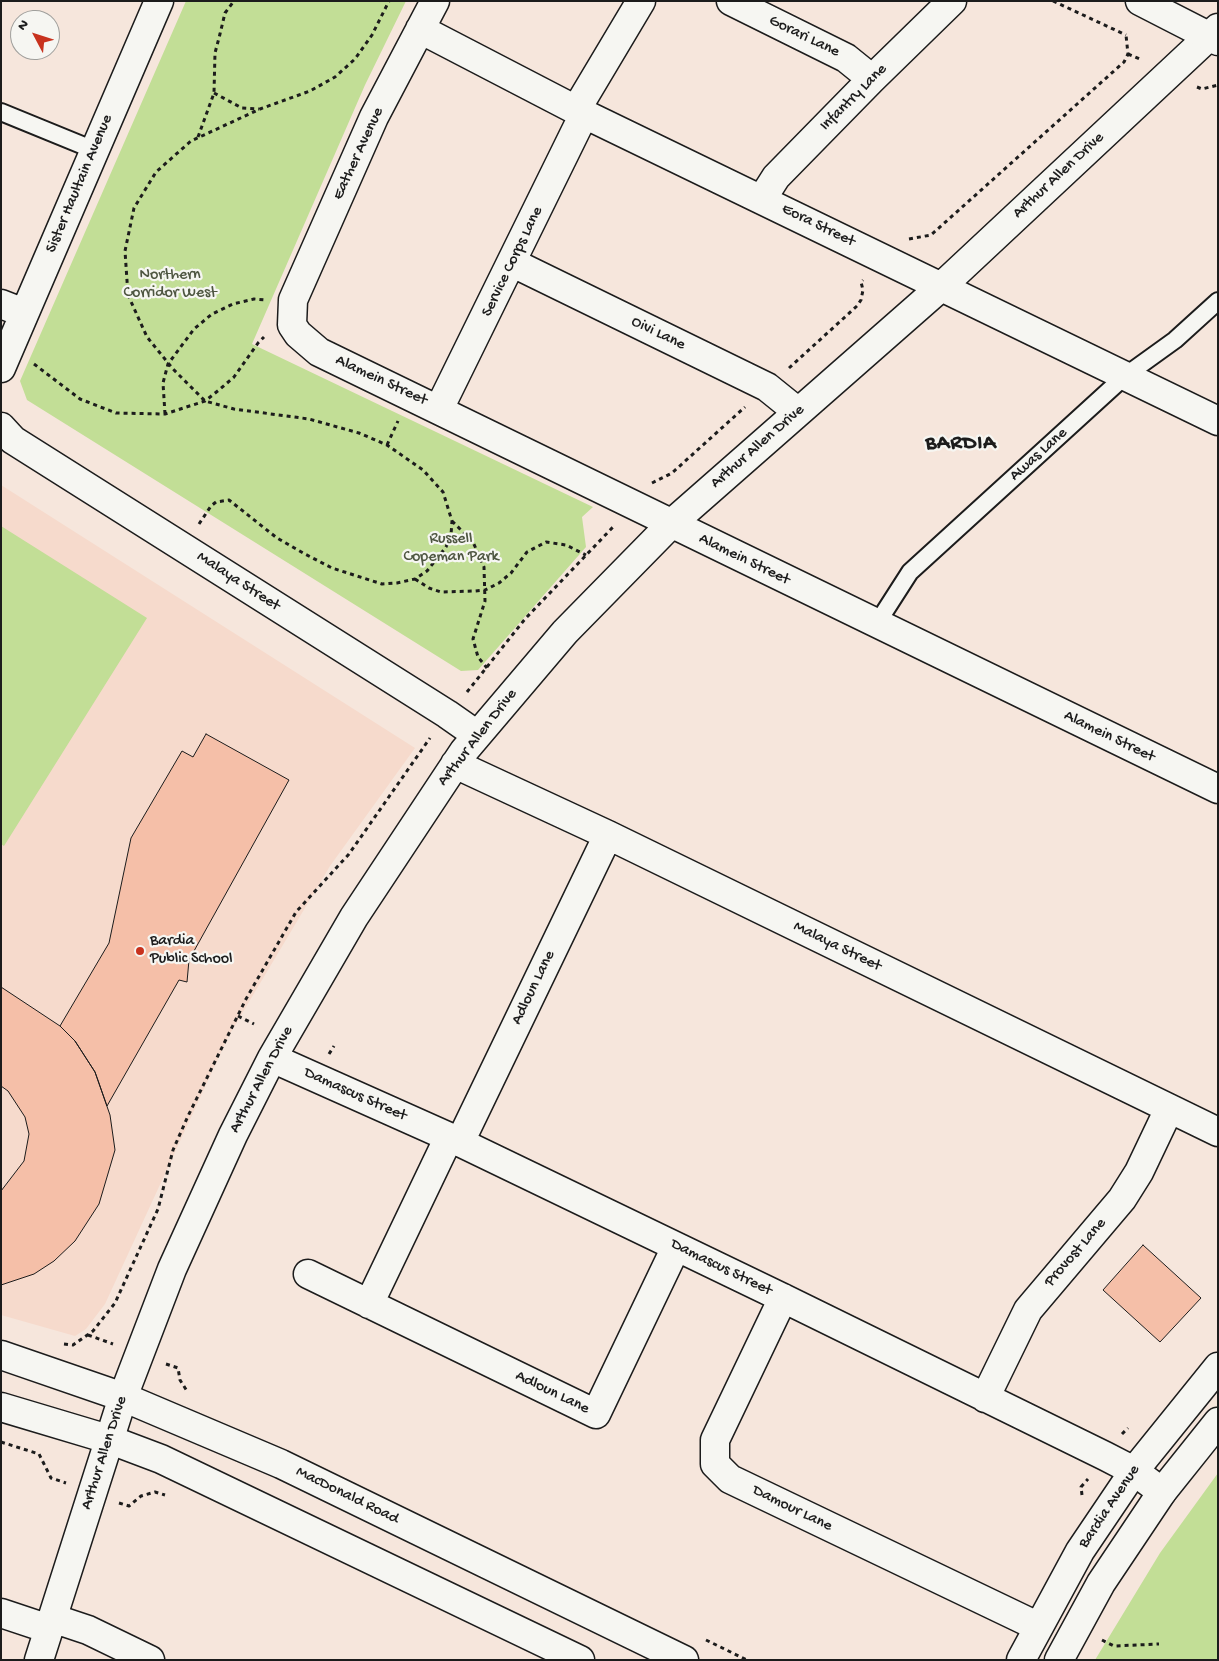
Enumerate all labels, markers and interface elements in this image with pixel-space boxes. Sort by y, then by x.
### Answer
north arrow [10,10,60,60]
street label: Gorari Lane [765,12,843,62]
text: N [14,17,33,35]
street label: Infantry Lane [816,60,892,136]
street label: Eather Avenue [329,105,389,203]
street label: Sister Haultain Avenue [42,112,118,256]
street label: Arthur Allen Drive [1009,129,1109,223]
street label: Eora Street [778,200,858,252]
street label: Service Corps Lane [478,204,548,320]
park label: Northern Corridor West [123,266,217,304]
street label: Oivi Lane [628,313,688,355]
street label: Alamein Street [332,351,430,411]
street label: Arthur Allen Drive [707,401,809,493]
street label: Awas Lane [1006,424,1072,486]
district label: BARDIA [925,432,997,458]
park label: Russell Copeman Park [403,530,499,568]
street label: Alamein Street [695,530,793,590]
street label: Malaya Street [193,548,283,616]
street label: Arthur Allen Drive [434,686,522,790]
street label: Alamein Street [1060,707,1158,767]
street label: Malaya Street [790,917,884,977]
place label: Bardia Public School [150,932,233,970]
marker: Bardia Public School [134,945,146,957]
street label: Adloun Lane [508,948,560,1028]
street label: Arthur Allen Drive [226,1023,298,1137]
street label: Damascus Street [301,1064,409,1126]
street label: Provost Lane [1041,1215,1111,1291]
street label: Damascus Street [667,1235,775,1301]
street label: Adloun Lane [512,1367,592,1419]
street label: Arthur Allen Drive [78,1394,132,1512]
street label: Bardia Avenue [1075,1462,1145,1552]
street label: MacDonald Road [292,1463,402,1529]
street label: Damour Lane [749,1481,835,1537]

